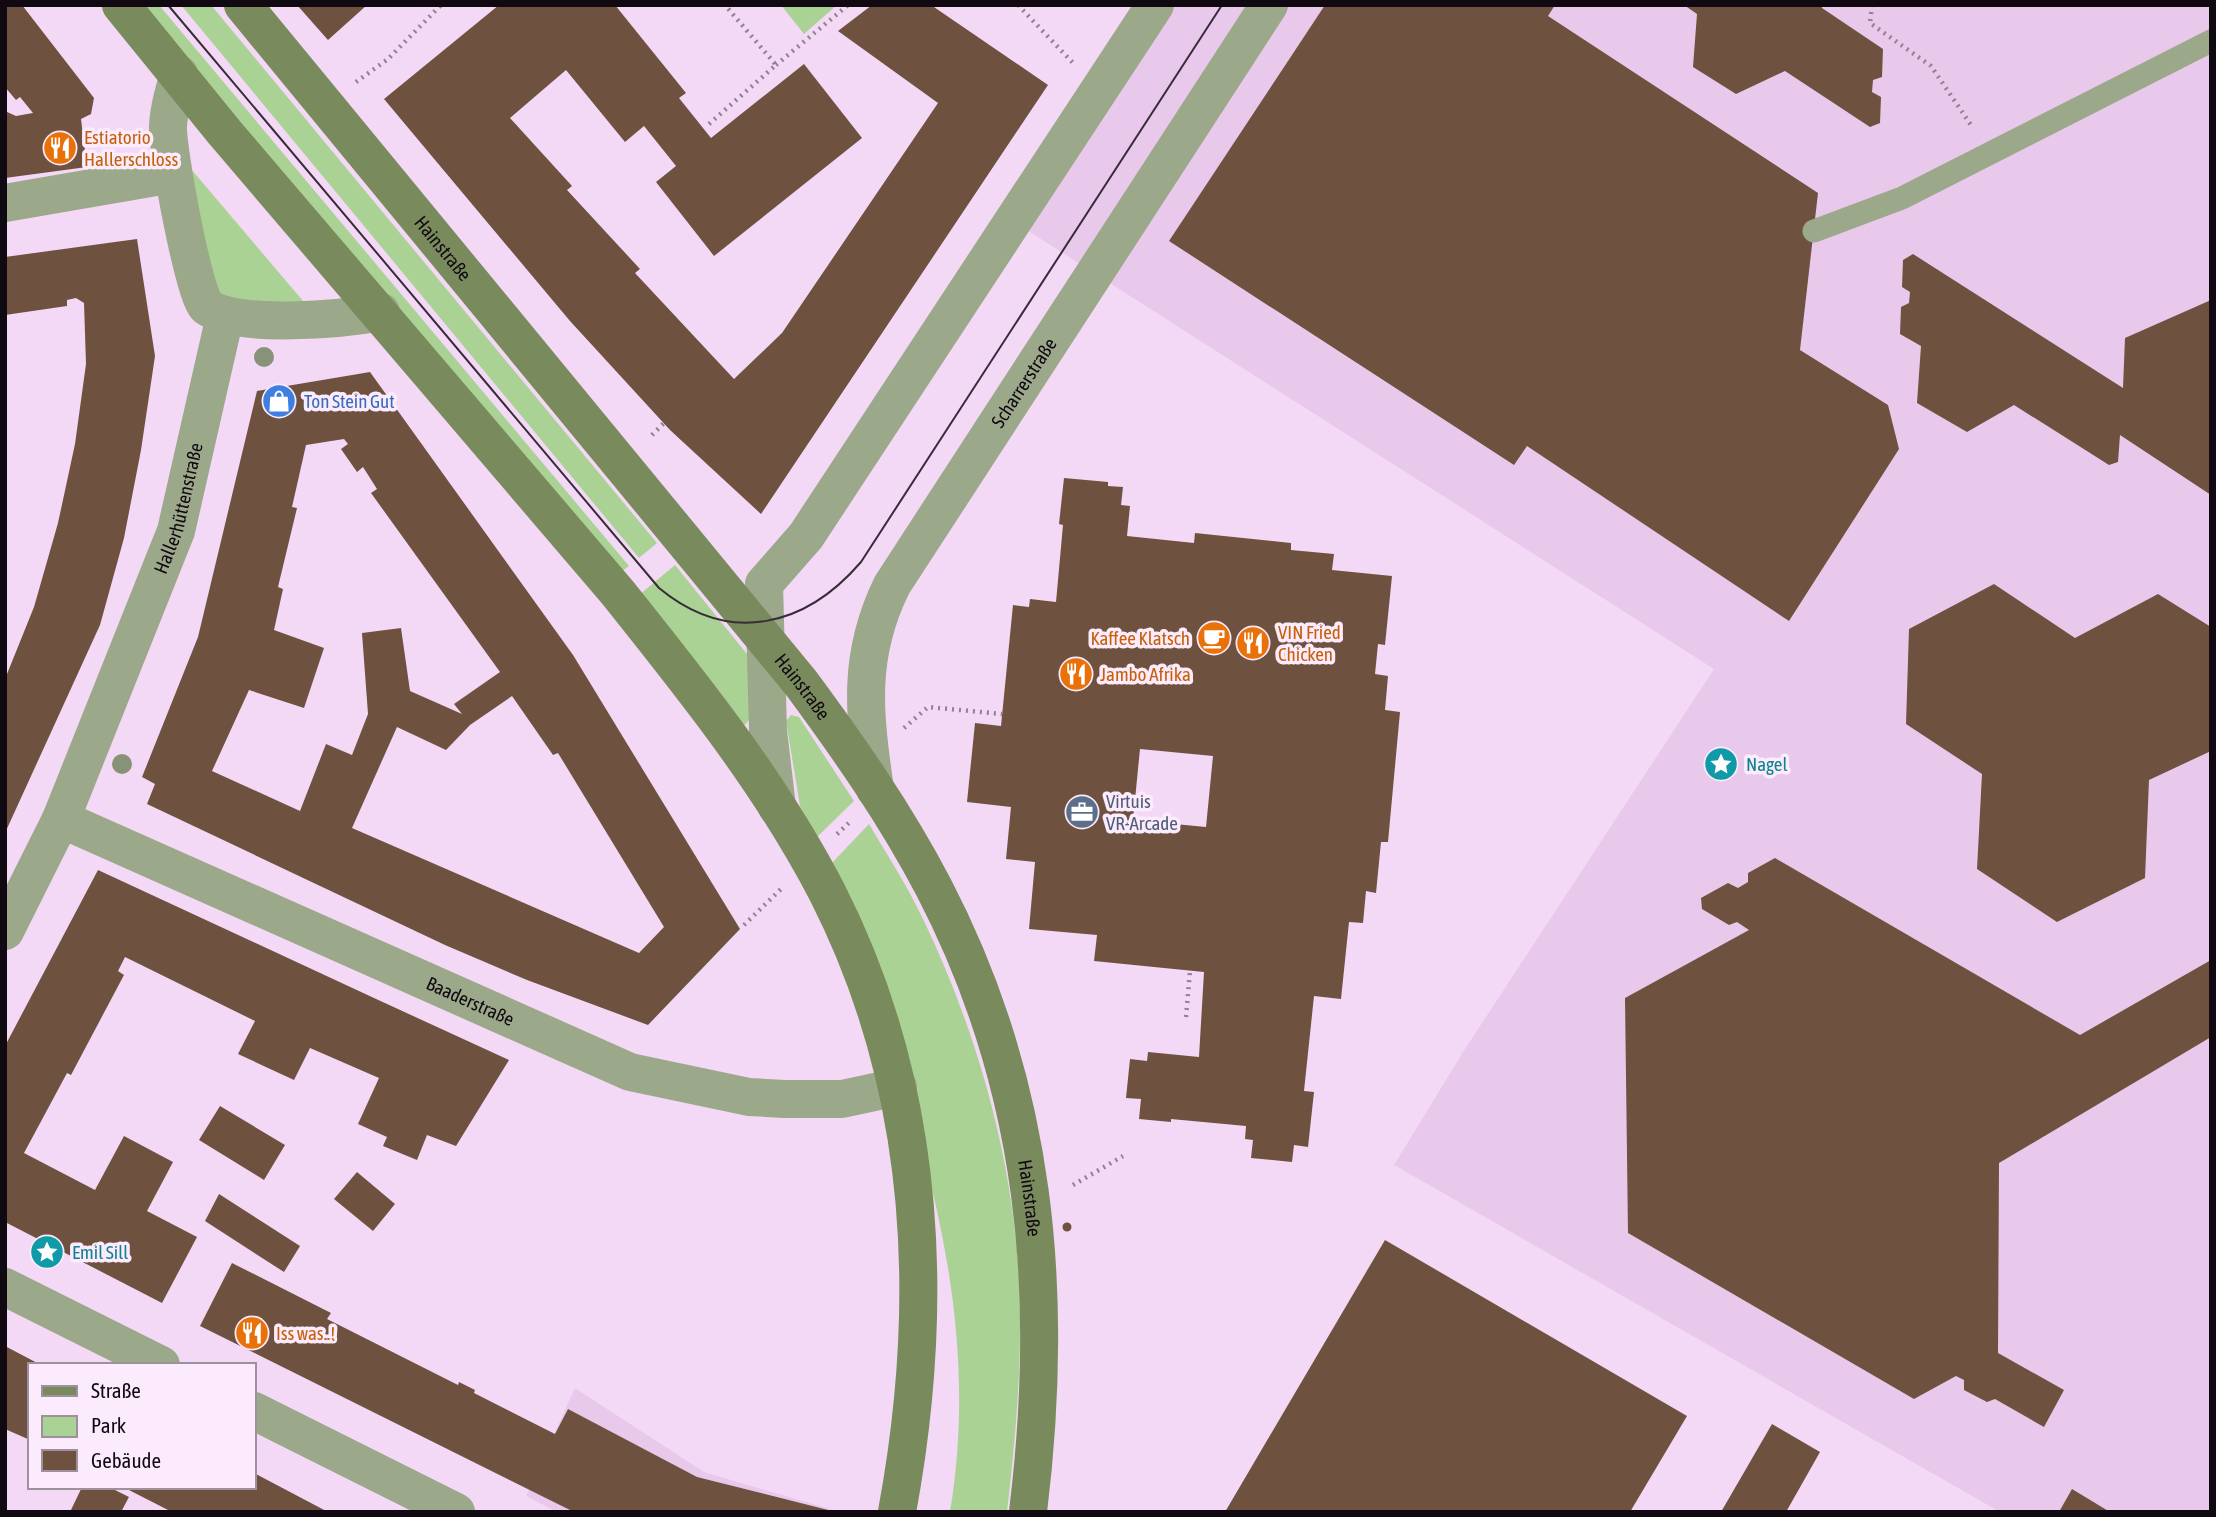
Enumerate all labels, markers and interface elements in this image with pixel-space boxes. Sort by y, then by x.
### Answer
place label: Estiatorio Hallerschloss [84,126,178,170]
restaurant icon: Estiatorio Hallerschloss [41,129,79,167]
street label: Hainstraße [410,211,476,285]
street label: Scharrerstraße [986,334,1061,431]
shop icon: Ton Stein Gut [260,382,298,420]
place label: Ton Stein Gut [304,390,395,412]
street label: Hallerhüttenstraße [149,441,207,577]
cafe icon: Kaffee Klatsch [1195,619,1233,657]
place label: VIN Fried Chicken [1278,621,1341,665]
restaurant icon: VIN Fried Chicken [1234,624,1272,662]
place label: Kaffee Klatsch [1091,627,1190,649]
street label: Hainstraße [770,649,835,724]
restaurant icon: Jambo Afrika [1057,655,1095,693]
place label: Jambo Afrika [1100,663,1191,685]
place icon: Nagel [1702,745,1740,783]
place label: Nagel [1746,753,1788,775]
place label: Virtuis VR-Arcade [1106,790,1178,834]
office icon: Virtuis VR-Arcade [1063,793,1101,831]
street label: Baaderstraße [423,972,518,1030]
street label: Hainstraße [1014,1158,1046,1237]
place icon: Emil Sill [28,1233,66,1271]
place label: Emil Sill [72,1241,128,1263]
restaurant icon: Iss was..! [233,1314,271,1352]
place label: Iss was..! [276,1322,335,1344]
legend [28,1363,256,1489]
text: Straße [91,1378,141,1402]
text: Park [91,1413,126,1437]
text: Gebäude [91,1448,161,1472]

